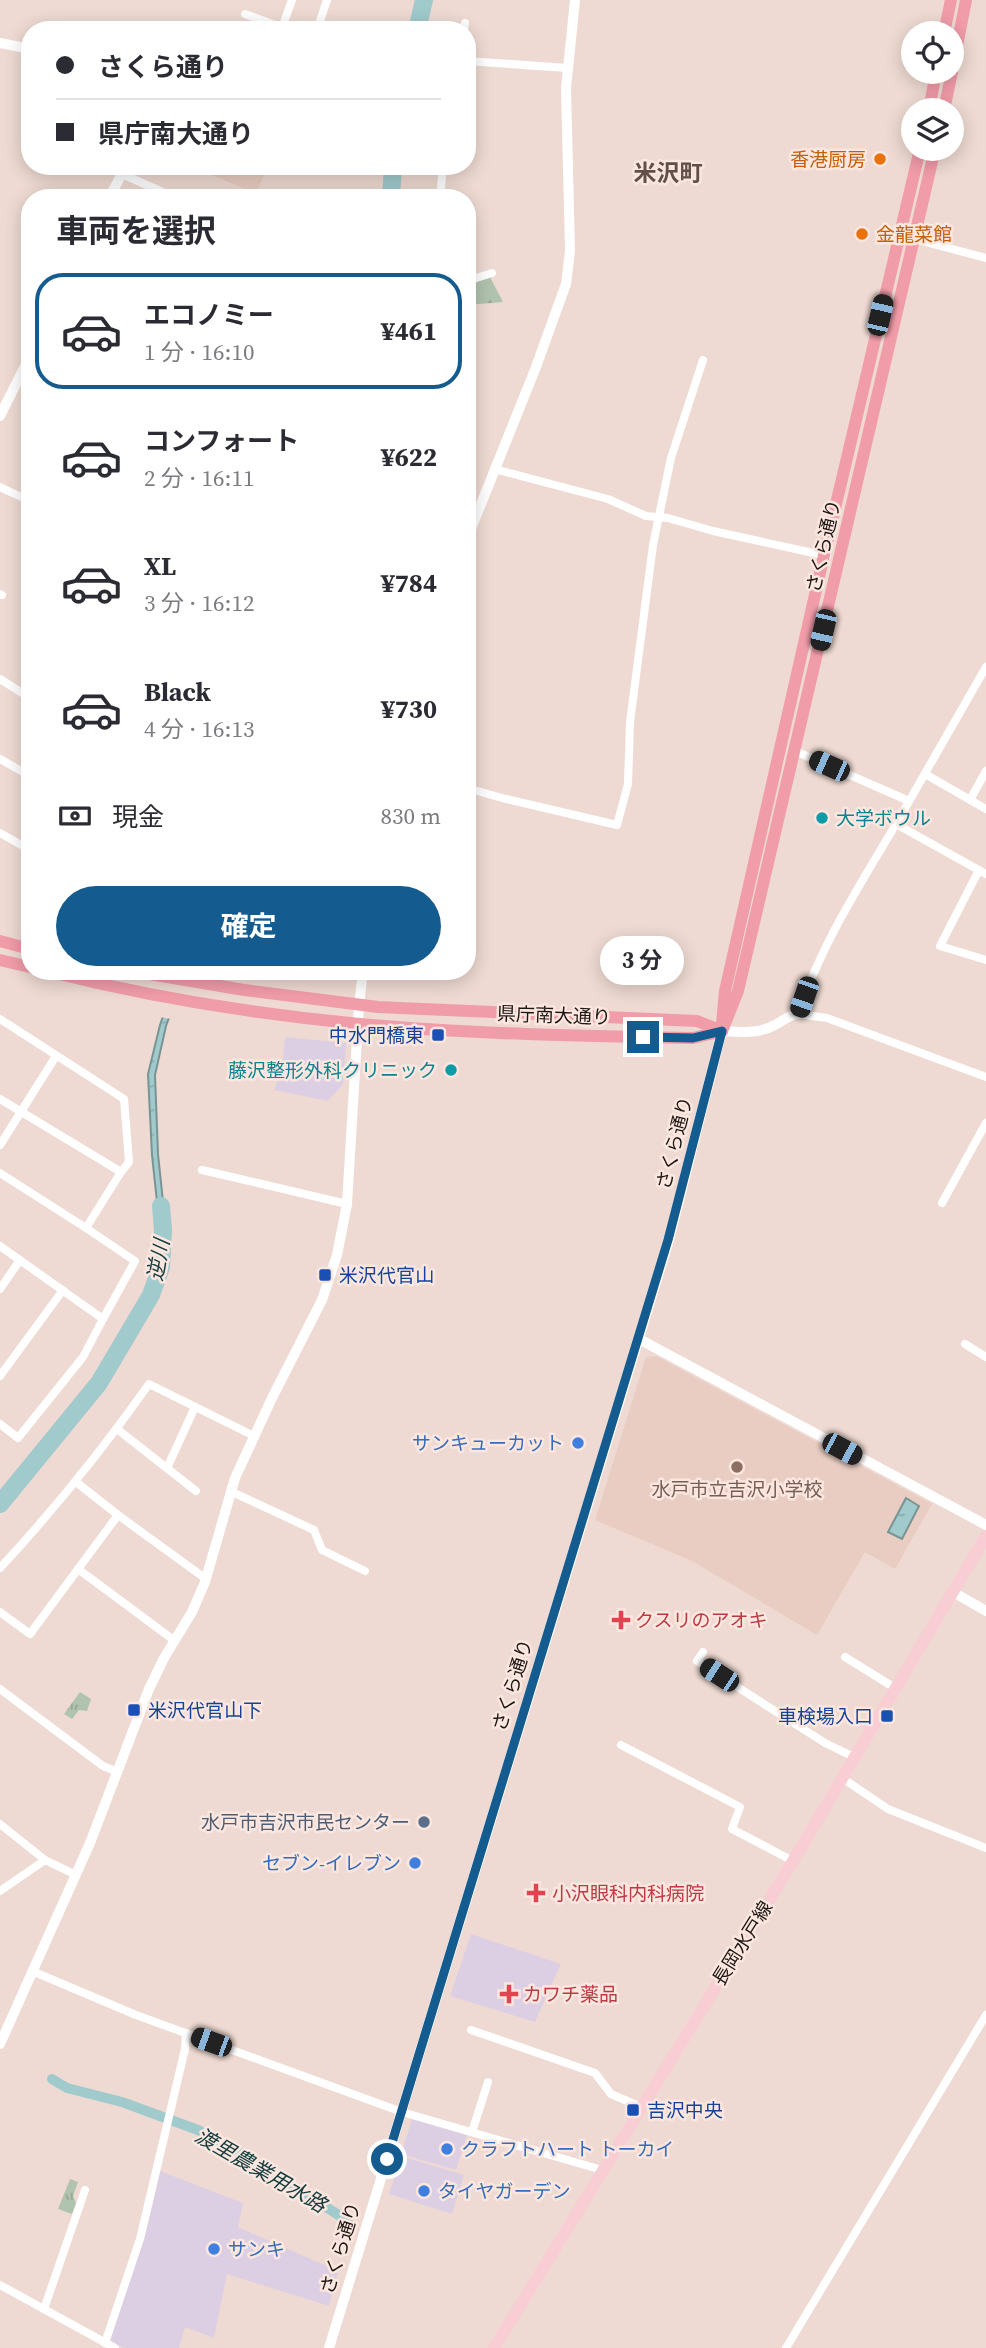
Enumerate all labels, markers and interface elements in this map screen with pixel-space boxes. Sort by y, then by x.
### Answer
map controls [901,21,964,161]
button: locate [901,21,964,84]
text: さくら通り [98,49,228,85]
button: layers [901,98,964,161]
text: 県庁南大通り [98,116,254,152]
place label: 香港厨房 [790,146,866,172]
marker: 香港厨房 [872,151,888,167]
district label: 米沢町 [634,157,703,189]
text: 車両を選択 [56,209,216,253]
place label: 金龍菜館 [876,221,952,247]
marker: 金龍菜館 [854,226,870,242]
car [866,292,895,338]
text: エコノミー [144,297,274,333]
icon: car [60,300,123,363]
text: ¥461 [381,313,437,349]
text: 1 分 · 16:10 [144,336,254,368]
text: コンフォート [144,423,299,459]
icon: car [60,426,123,489]
text: ¥622 [381,439,437,475]
text: 2 分 · 16:11 [144,462,254,494]
street label: さくら通り [800,497,846,595]
text: XL [144,548,176,584]
icon: car [60,552,123,615]
text: ¥784 [381,565,437,601]
text: 3 分 · 16:12 [144,587,254,619]
car [809,607,838,653]
text: Black [144,674,211,710]
icon: car [60,678,123,741]
text: ¥730 [381,691,437,727]
text: 4 分 · 16:13 [144,713,254,745]
car [806,748,853,784]
icon: cash [56,797,94,835]
text: 現金 [112,799,164,835]
text: 830 m [380,800,441,832]
place label: 大学ボウル [836,805,931,831]
marker: 大学ボウル [814,810,830,826]
button: 確定 [56,886,441,966]
callout: 3 分 [601,936,685,984]
text: 3 分 [622,944,662,976]
car [788,974,821,1020]
street label: 県庁南大通り [497,1000,611,1030]
route end [627,1021,659,1053]
place label: 中水門橋東 [329,1022,424,1048]
marker: 中水門橋東 [430,1027,446,1043]
place label: 藤沢整形外科クリニック [228,1057,437,1083]
marker: 藤沢整形外科クリニック [443,1062,459,1078]
street label: さくら通り [650,1094,698,1192]
water label: 逆川 [140,1235,176,1283]
place label: 米沢代官山 [339,1262,434,1288]
marker: 米沢代官山 [317,1267,333,1283]
place label: サンキューカット [412,1430,564,1456]
car [819,1430,866,1468]
marker: サンキューカット [570,1435,586,1451]
marker: 水戸市立吉沢小学校 [729,1459,745,1475]
place label: 水戸市立吉沢小学校 [651,1476,823,1502]
place label: クスリのアオキ [635,1607,767,1633]
marker: クスリのアオキ [613,1612,629,1628]
street label: さくら通り [486,1636,538,1734]
car [696,1655,743,1695]
place label: 米沢代官山下 [148,1697,262,1723]
marker: 米沢代官山下 [126,1702,142,1718]
place label: 車検場入口 [778,1703,873,1729]
marker: 車検場入口 [879,1708,895,1724]
place label: 水戸市吉沢市民センター [201,1809,410,1835]
marker: 水戸市吉沢市民センター [416,1814,432,1830]
place label: セブン-イレブン [262,1850,401,1876]
marker: セブン-イレブン [407,1855,423,1871]
place label: 小沢眼科内科病院 [552,1880,704,1906]
marker: 小沢眼科内科病院 [526,1883,546,1903]
street label: 長岡水戸線 [706,1896,778,1990]
place label: カワチ薬品 [523,1981,618,2007]
marker: カワチ薬品 [501,1986,517,2002]
car [188,2025,235,2059]
place label: 吉沢中央 [647,2097,723,2123]
marker: 吉沢中央 [625,2102,641,2118]
water label: 渡里農業用水路 [190,2121,334,2220]
place label: クラフトハート トーカイ [461,2136,674,2162]
marker: クラフトハート トーカイ [439,2141,455,2157]
route start [371,2143,403,2175]
place label: タイヤガーデン [438,2178,570,2204]
marker: タイヤガーデン [416,2183,432,2199]
street label: さくら通り [314,2199,366,2297]
place label: サンキ [228,2236,285,2262]
marker: サンキ [206,2241,222,2257]

